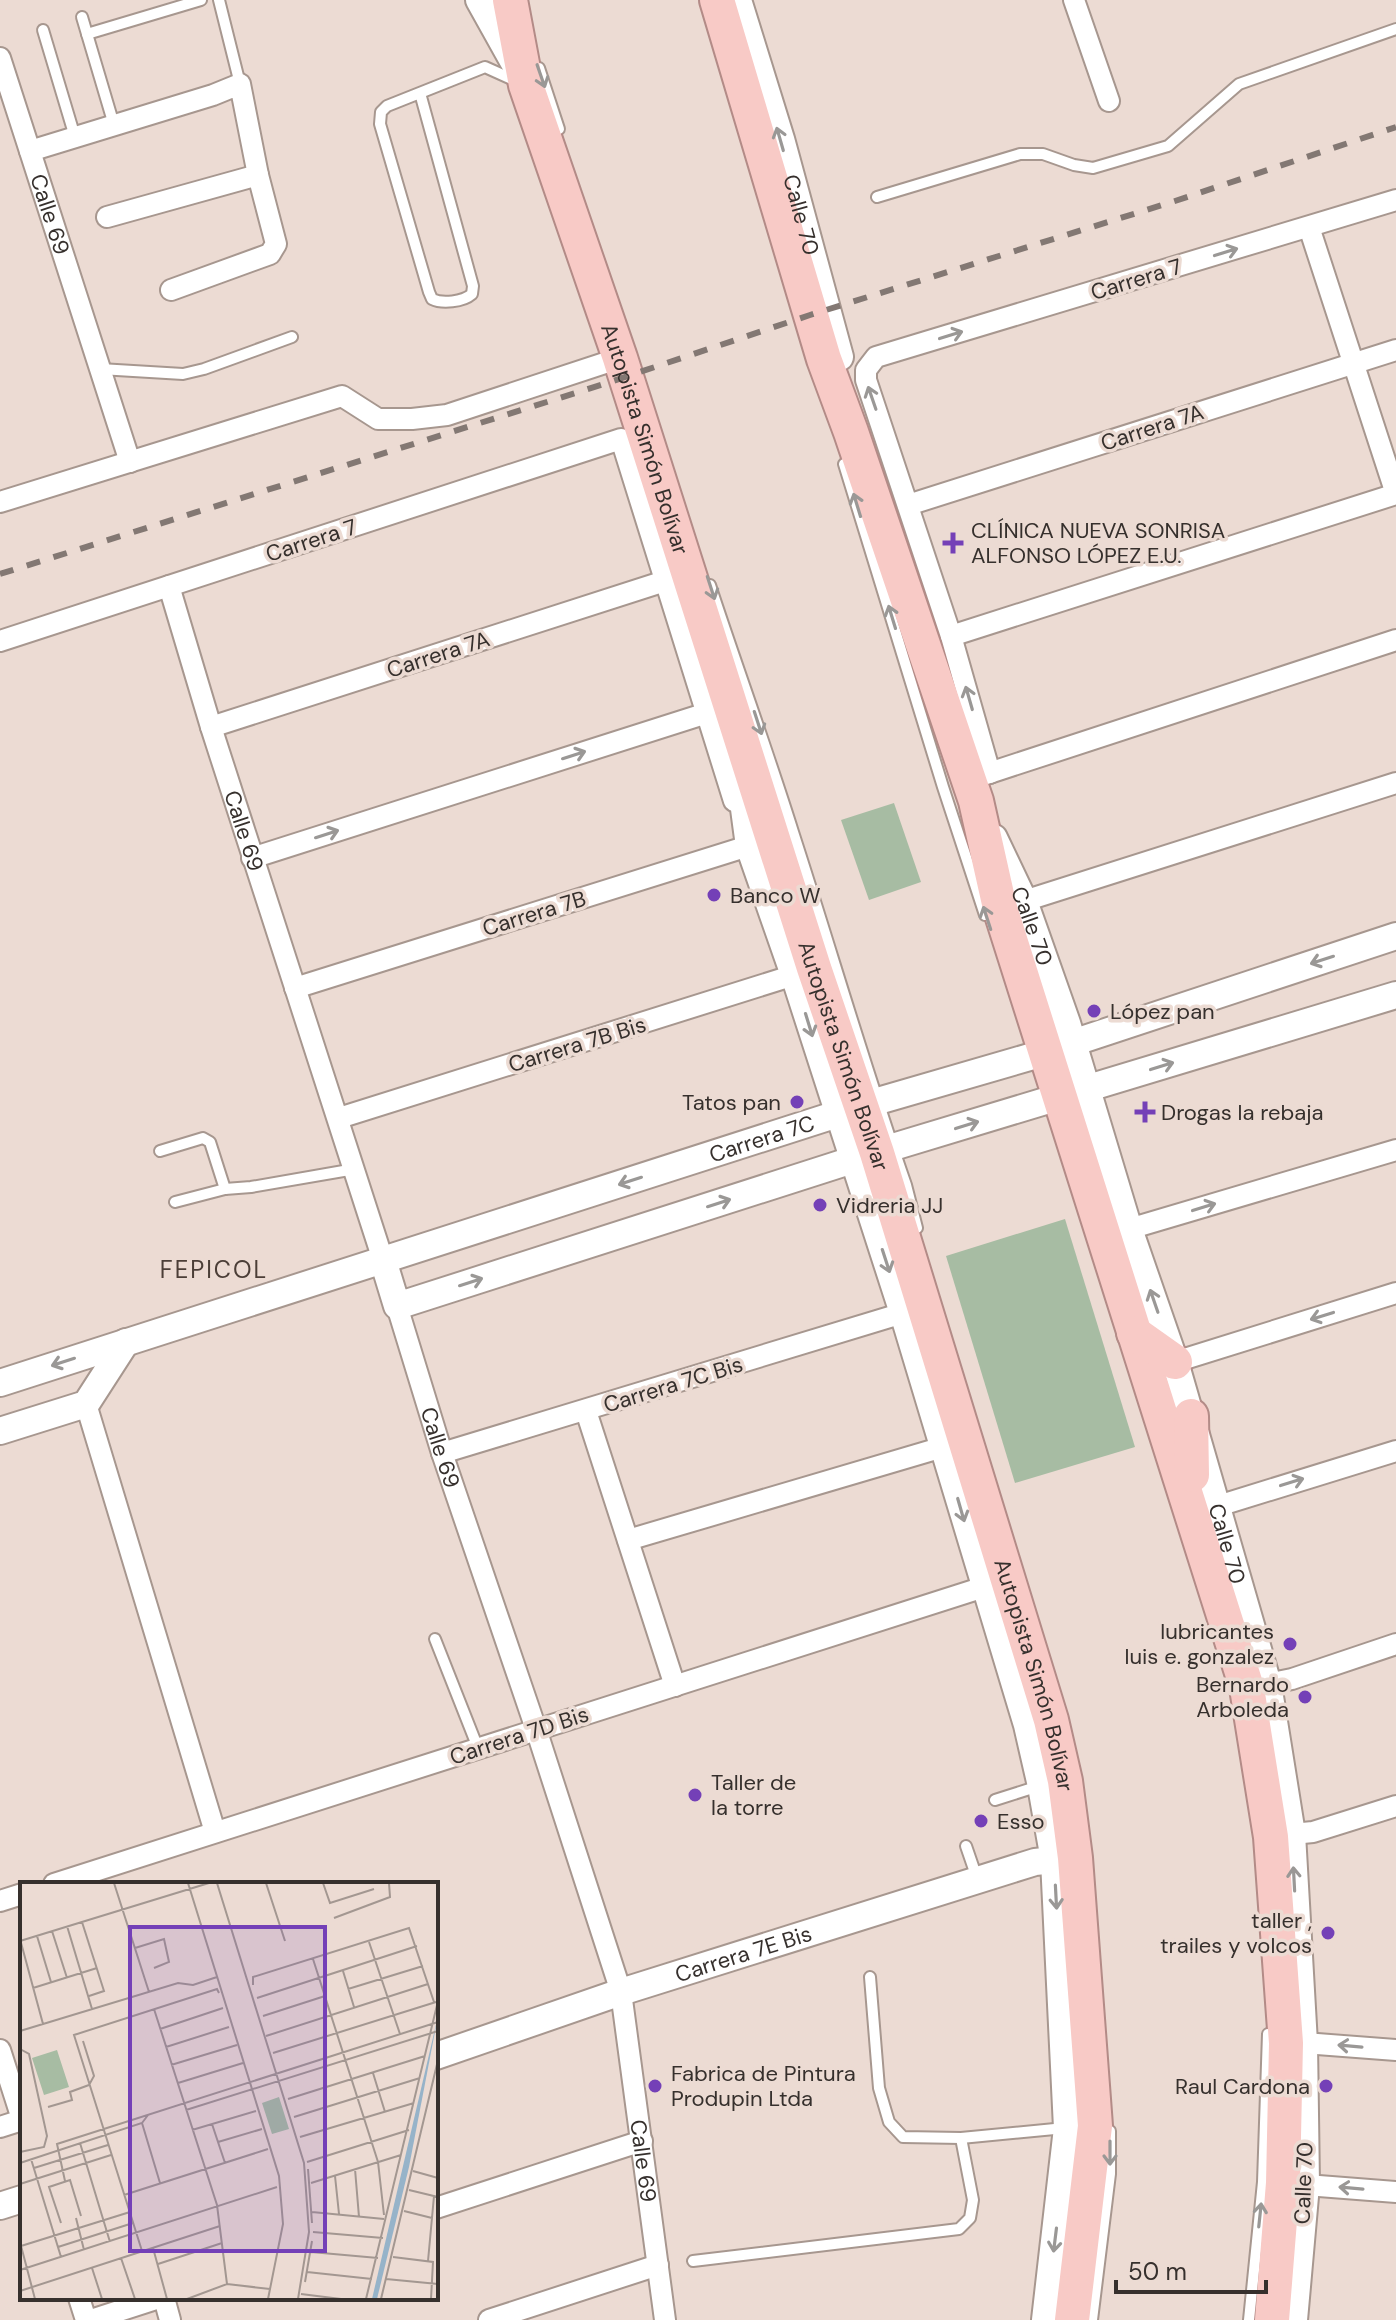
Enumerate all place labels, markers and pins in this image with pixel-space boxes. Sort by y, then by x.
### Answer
place label: CLÍNICA NUEVA SONRISA ALFONSO LÓPEZ E.U. [971,516,1225,570]
marker: CLÍNICA NUEVA SONRISA ALFONSO LÓPEZ E.U. [942,532,964,554]
place label: Banco W [730,881,821,910]
marker: Banco W [705,886,723,904]
place label: López pan [1110,997,1215,1026]
marker: López pan [1085,1002,1103,1020]
place label: Tatos pan [682,1088,781,1117]
marker: Tatos pan [788,1093,806,1111]
place label: Drogas la rebaja [1161,1098,1324,1127]
marker: Drogas la rebaja [1136,1103,1154,1121]
place label: Vidreria JJ [836,1191,943,1220]
marker: Vidreria JJ [811,1196,829,1214]
place label: lubricantes luis e. gonzalez [1125,1617,1274,1671]
marker: lubricantes luis e. gonzalez [1281,1635,1299,1653]
place label: Bernardo Arboleda [1196,1670,1289,1724]
marker: Bernardo Arboleda [1296,1688,1314,1706]
place label: Taller de la torre [711,1768,796,1822]
marker: Taller de la torre [686,1786,704,1804]
place label: Esso [997,1807,1045,1836]
marker: Esso [972,1812,990,1830]
place label: taller , trailes y volcos [1160,1906,1312,1960]
marker: taller , trailes y volcos [1319,1924,1337,1942]
place label: Fabrica de Pintura Produpin Ltda [671,2059,856,2113]
place label: Raul Cardona [1175,2072,1310,2101]
marker: Fabrica de Pintura Produpin Ltda [646,2077,664,2095]
marker: Raul Cardona [1317,2077,1335,2095]

